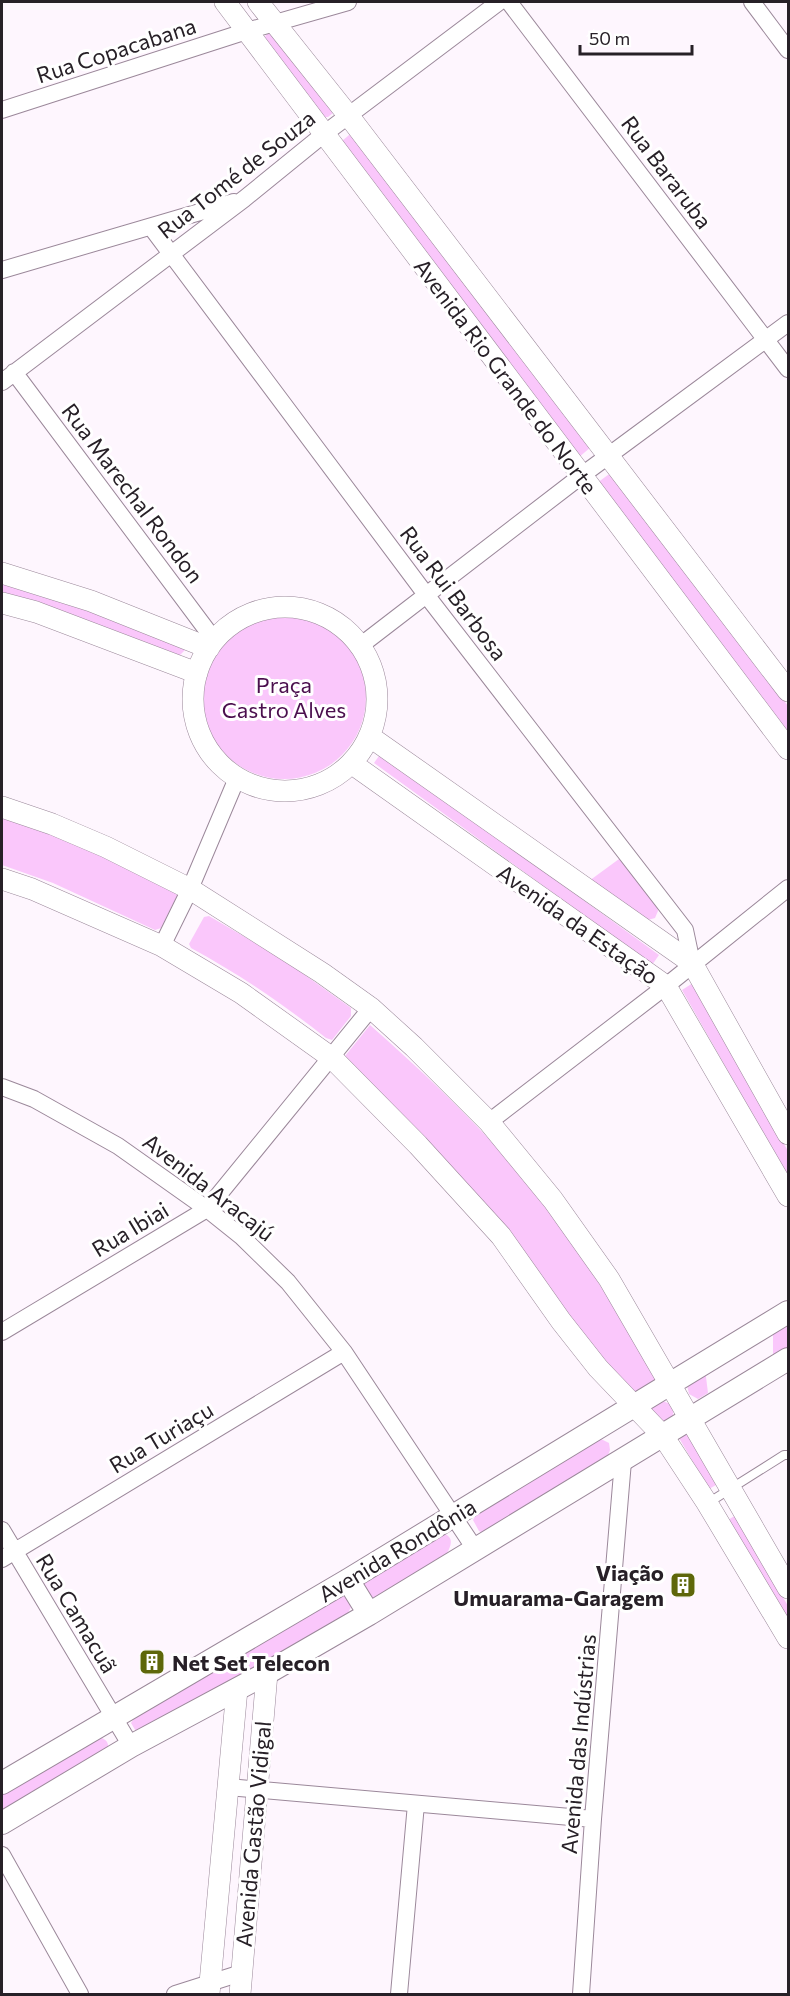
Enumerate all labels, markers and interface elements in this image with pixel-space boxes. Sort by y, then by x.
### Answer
street label: Rua Copacabana [33,11,199,89]
scale bar [580,18,692,56]
text: 50 m [589,27,630,49]
street label: Rua Tomé de Souza [152,104,320,244]
street label: Rua Bararuba [616,110,718,234]
street label: Avenida Rio Grande do Norte [409,253,603,499]
street label: Rua Marechal Rondon [57,398,209,588]
street label: Rua Rui Barbosa [395,520,513,666]
park label: Praça Castro Alves [222,671,346,723]
street label: Avenida da Estação [492,858,664,990]
street label: Avenida Aracajú [138,1127,280,1247]
street label: Rua Ibiai [87,1196,173,1262]
street label: Rua Turiaçu [104,1395,218,1479]
street label: Avenida Rondônia [313,1492,481,1608]
street label: Rua Camacuã [31,1548,123,1678]
place label: Viação Umuarama-Garagem [453,1559,664,1611]
building icon: Viação Umuarama-Garagem [668,1570,698,1600]
street label: Avenida das Indústrias [555,1633,601,1855]
building icon: Net Set Telecon [137,1647,167,1677]
place label: Net Set Telecon [172,1649,330,1676]
street label: Avenida Gastão Vidigal [230,1720,276,1948]

